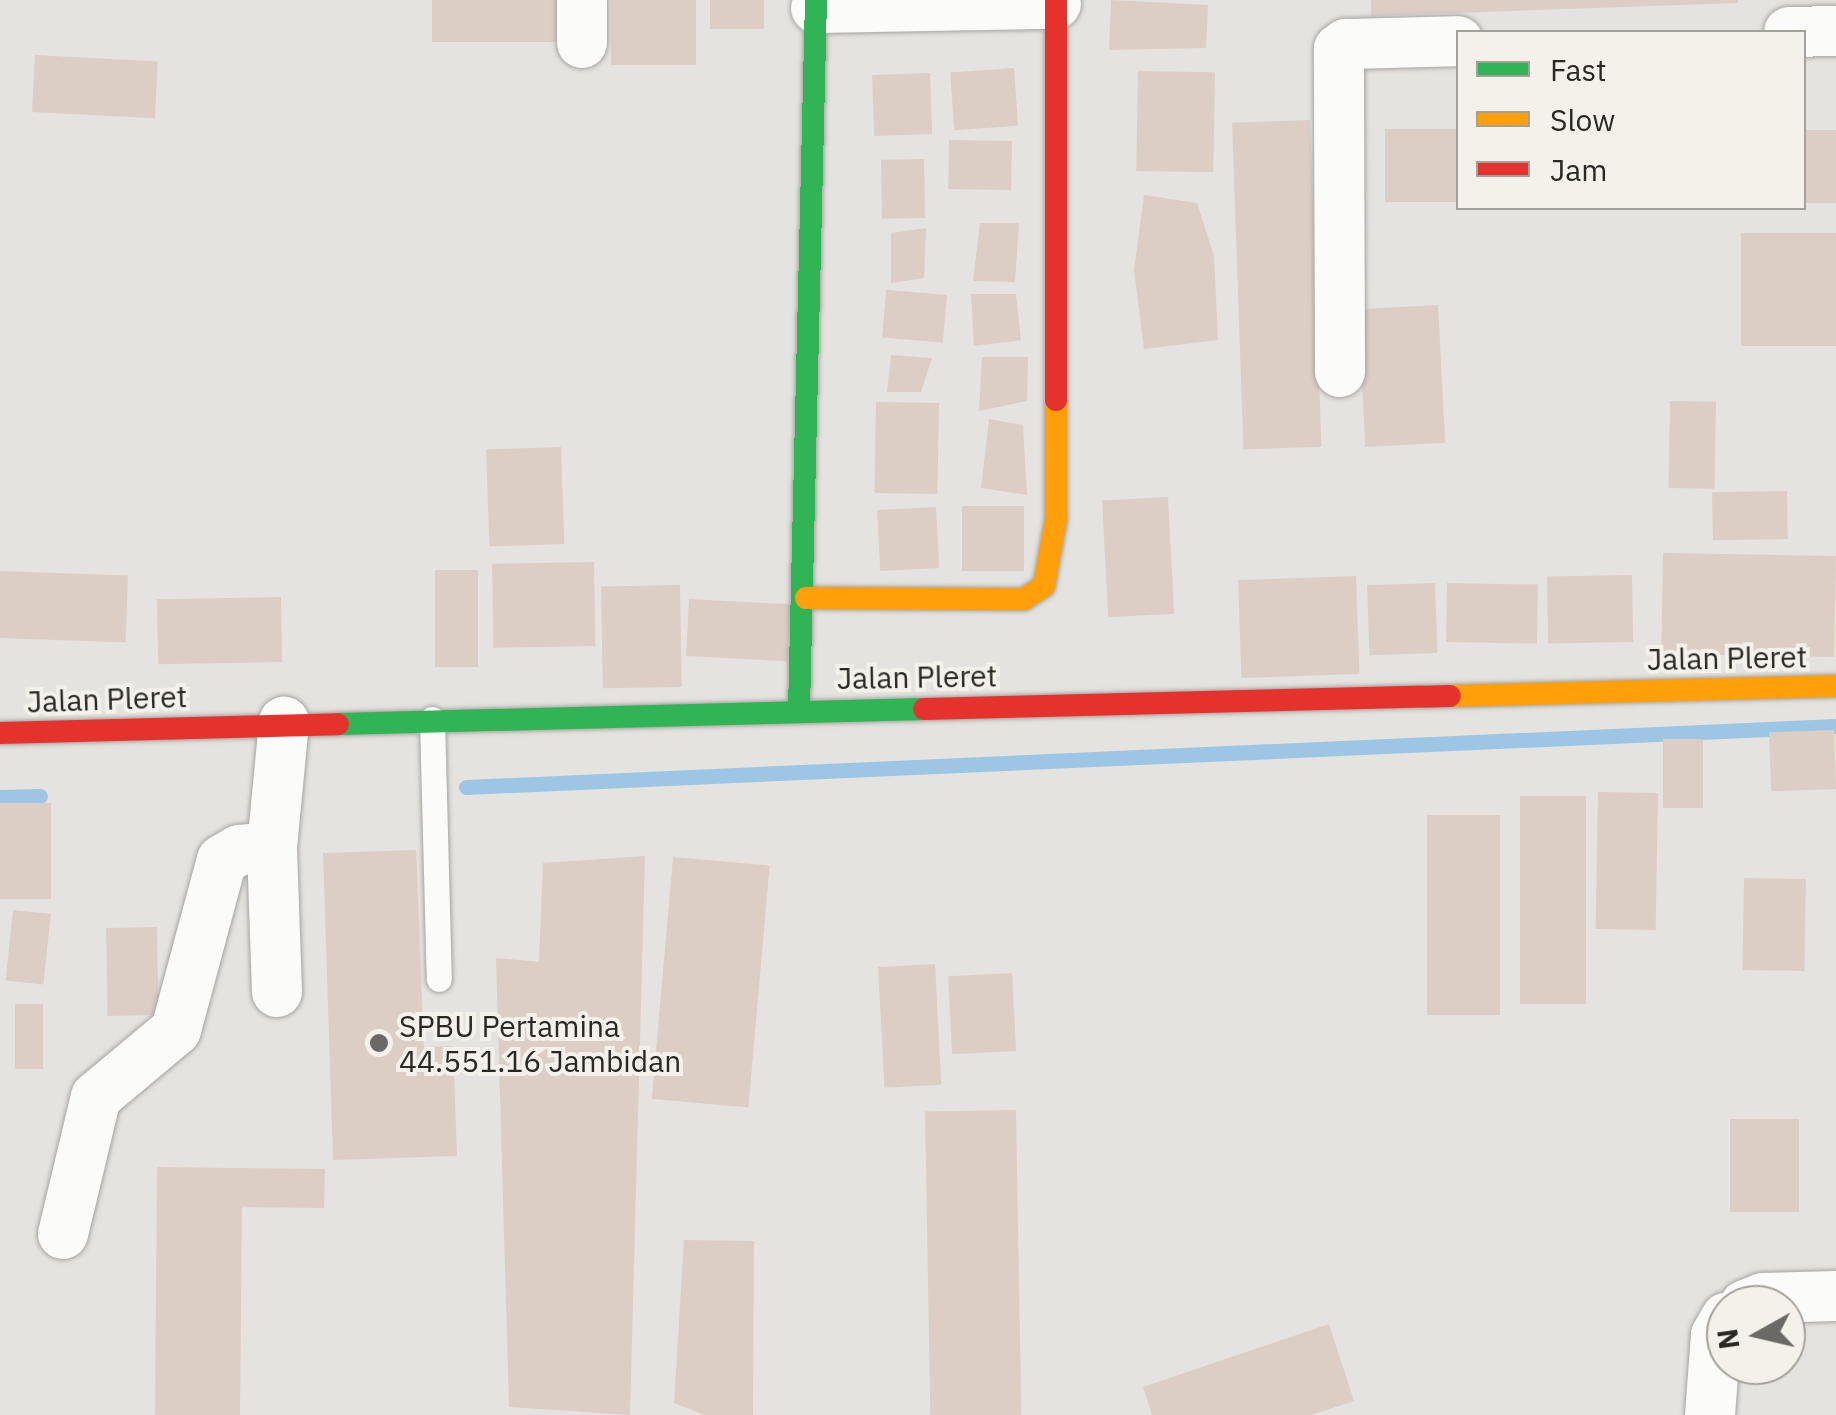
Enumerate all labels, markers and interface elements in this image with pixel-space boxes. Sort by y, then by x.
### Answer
legend [1456,30,1806,210]
text: Fast [1550,50,1607,89]
text: Slow [1550,100,1615,139]
text: Jam [1550,150,1608,189]
street label: Jalan Pleret [1647,639,1807,677]
street label: Jalan Pleret [837,658,997,696]
street label: Jalan Pleret [26,678,188,720]
place label: SPBU Pertamina 44.551.16 Jambidan [399,1008,681,1078]
marker: SPBU Pertamina 44.551.16 Jambidan [368,1032,390,1054]
north arrow [1706,1285,1806,1385]
text: N [1708,1326,1748,1352]

